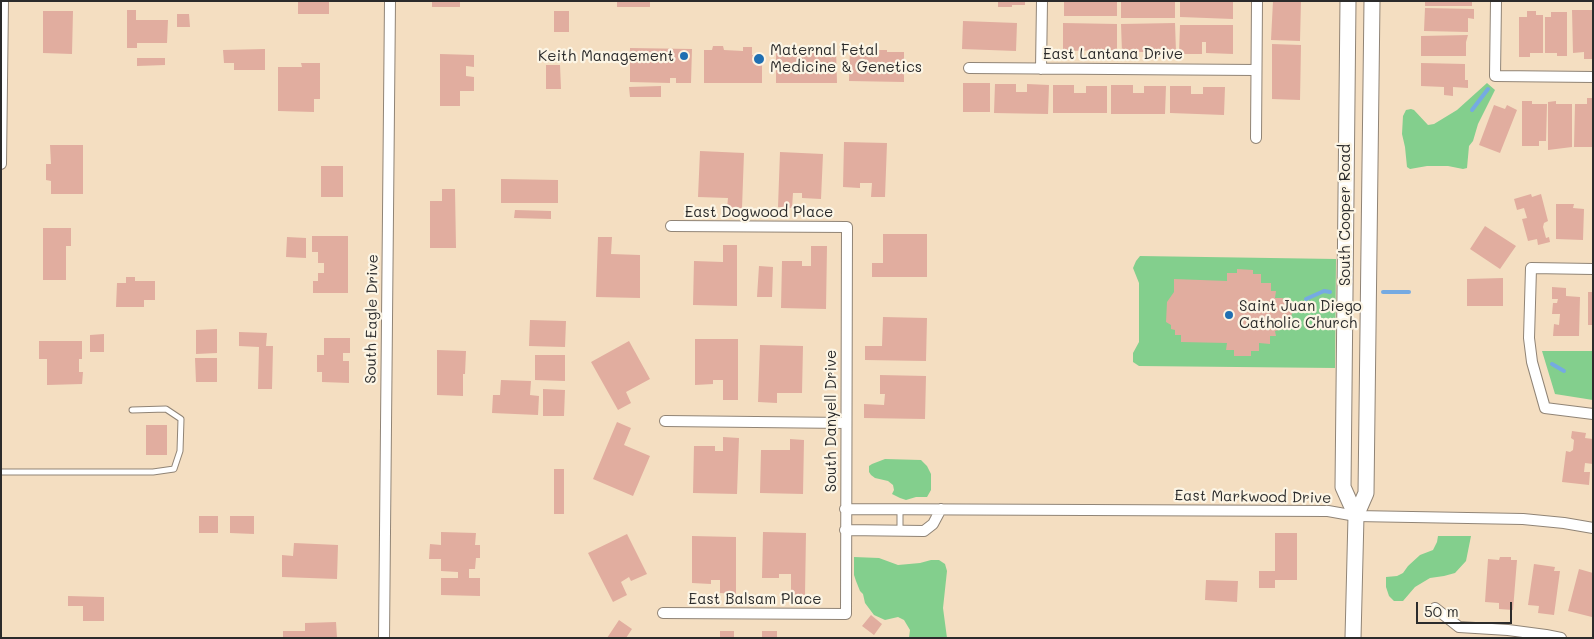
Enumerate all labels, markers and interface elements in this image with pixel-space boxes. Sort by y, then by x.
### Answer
place label: Maternal Fetal Medicine & Genetics [770,41,922,76]
street label: East Lantana Drive [1043,45,1183,63]
place label: Keith Management [538,47,674,65]
marker: Keith Management [678,50,690,62]
marker: Maternal Fetal Medicine & Genetics [752,52,766,66]
street label: South Cooper Road [1336,144,1354,286]
street label: East Dogwood Place [685,203,833,221]
street label: South Eagle Drive [362,254,382,384]
place label: Saint Juan Diego Catholic Church [1239,297,1362,332]
marker: Saint Juan Diego Catholic Church [1223,309,1235,321]
street label: South Danyell Drive [822,350,840,492]
street label: East Markwood Drive [1174,487,1332,507]
street label: East Balsam Place [689,590,821,608]
scale bar [1419,592,1515,624]
text: 50 m [1424,601,1459,621]

